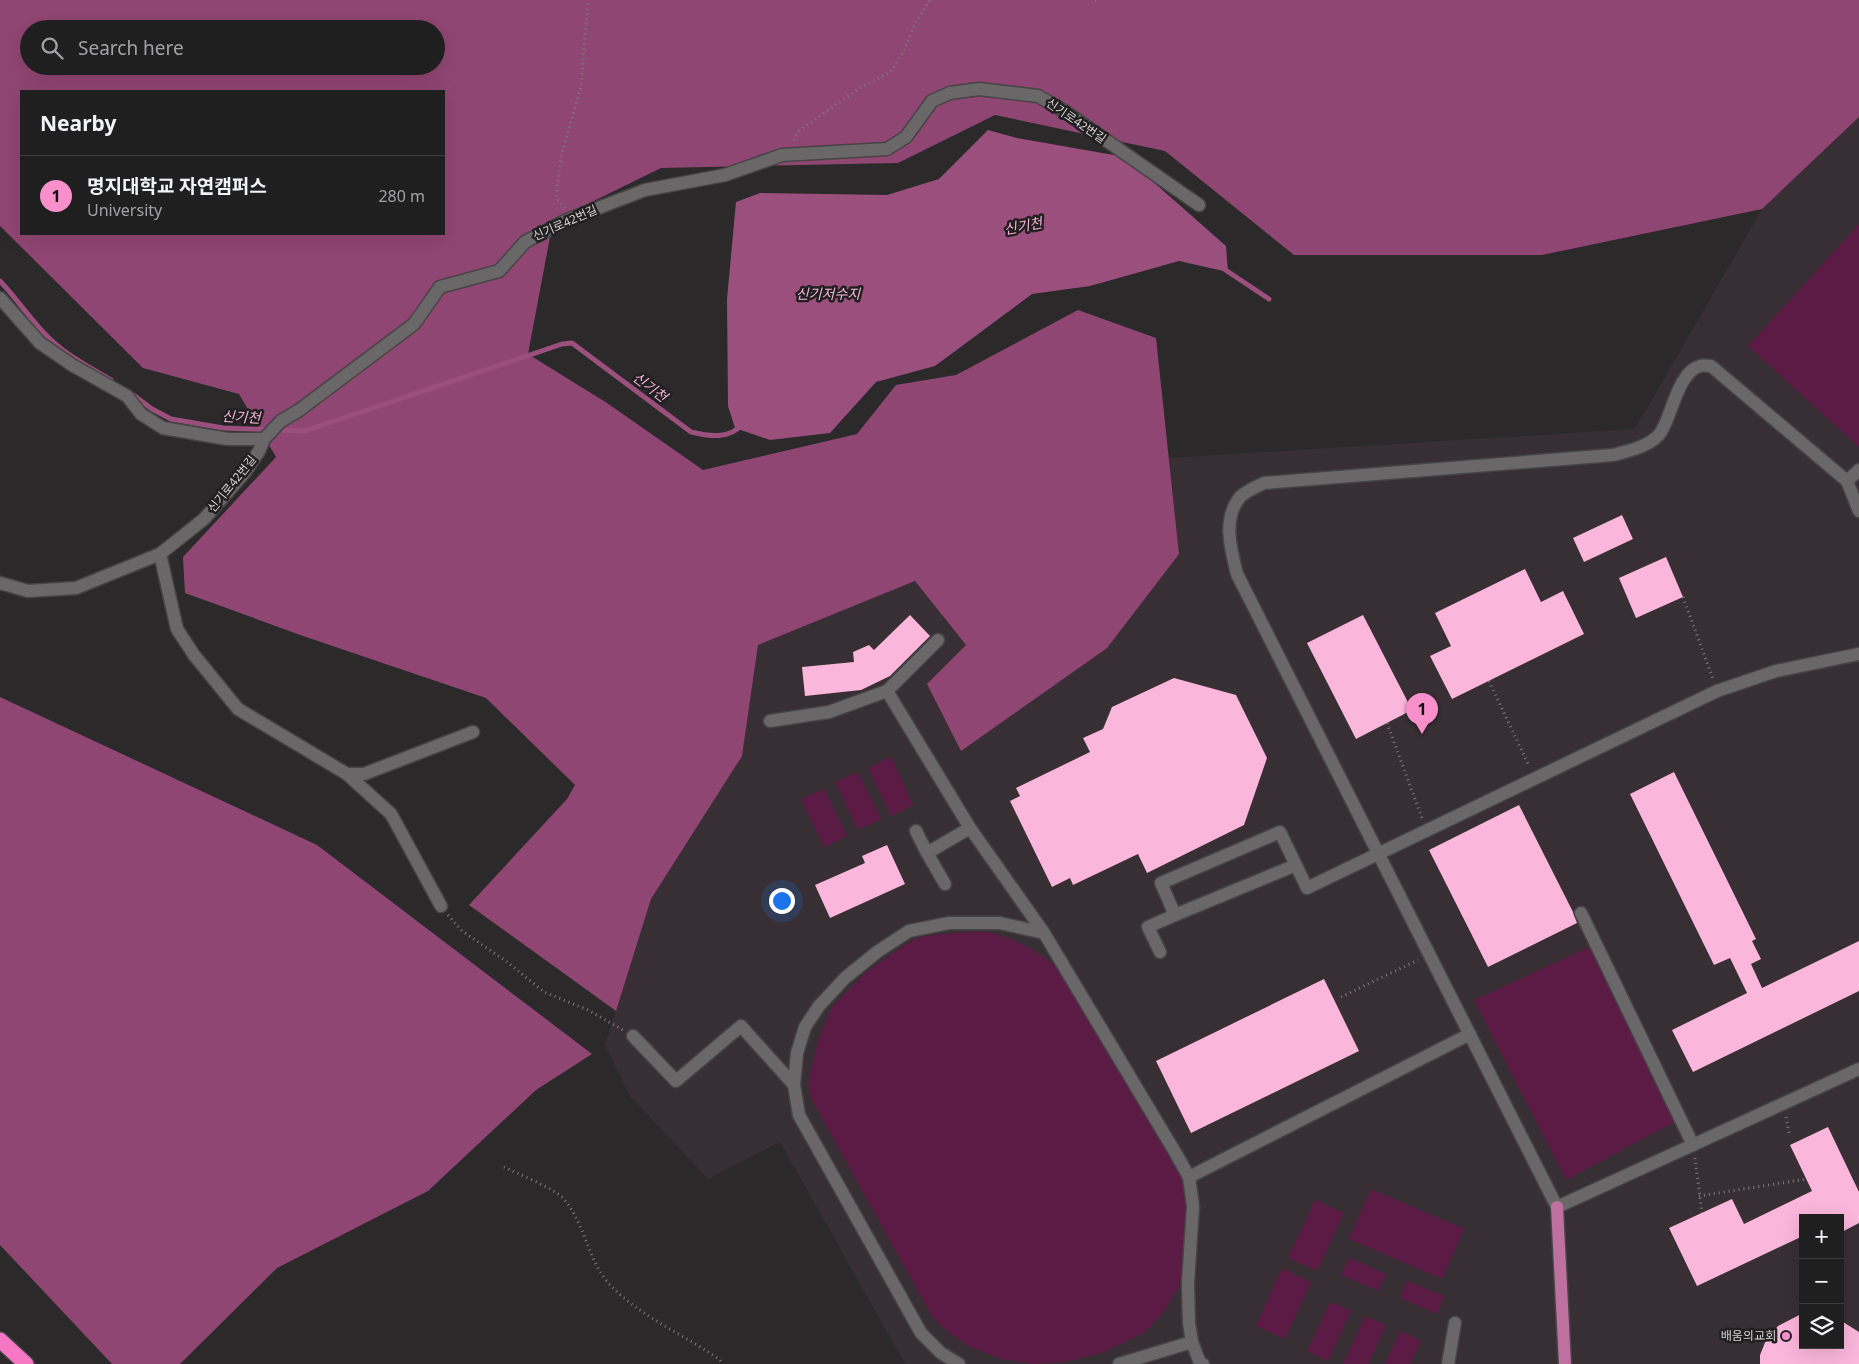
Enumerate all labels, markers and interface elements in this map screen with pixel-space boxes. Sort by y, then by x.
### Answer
search box [20,20,445,75]
icon: search [38,34,66,62]
text: Search here [78,35,184,61]
street label: 신기로42번길 [1043,94,1110,147]
text: Nearby [40,109,116,137]
text: 명지대학교 자연캠퍼스 [87,173,267,199]
text: 1 [51,185,61,207]
text: 280 m [378,185,425,207]
text: University [87,199,162,221]
street label: 신기로42번길 [530,201,600,244]
water label: 신기천 [1002,212,1045,239]
water label: 신기저수지 [796,284,861,303]
water label: 신기천 [629,367,672,406]
water label: 신기천 [221,406,262,427]
street label: 신기로42번길 [203,452,260,516]
pin: 1 [1406,693,1438,734]
your location [769,888,795,914]
map controls [1799,1214,1844,1349]
button: + [1799,1214,1844,1259]
button: − [1799,1259,1844,1304]
button: layers [1799,1304,1844,1349]
place label: 배움의교회 [1721,1327,1776,1344]
marker: 배움의교회 [1780,1330,1792,1342]

